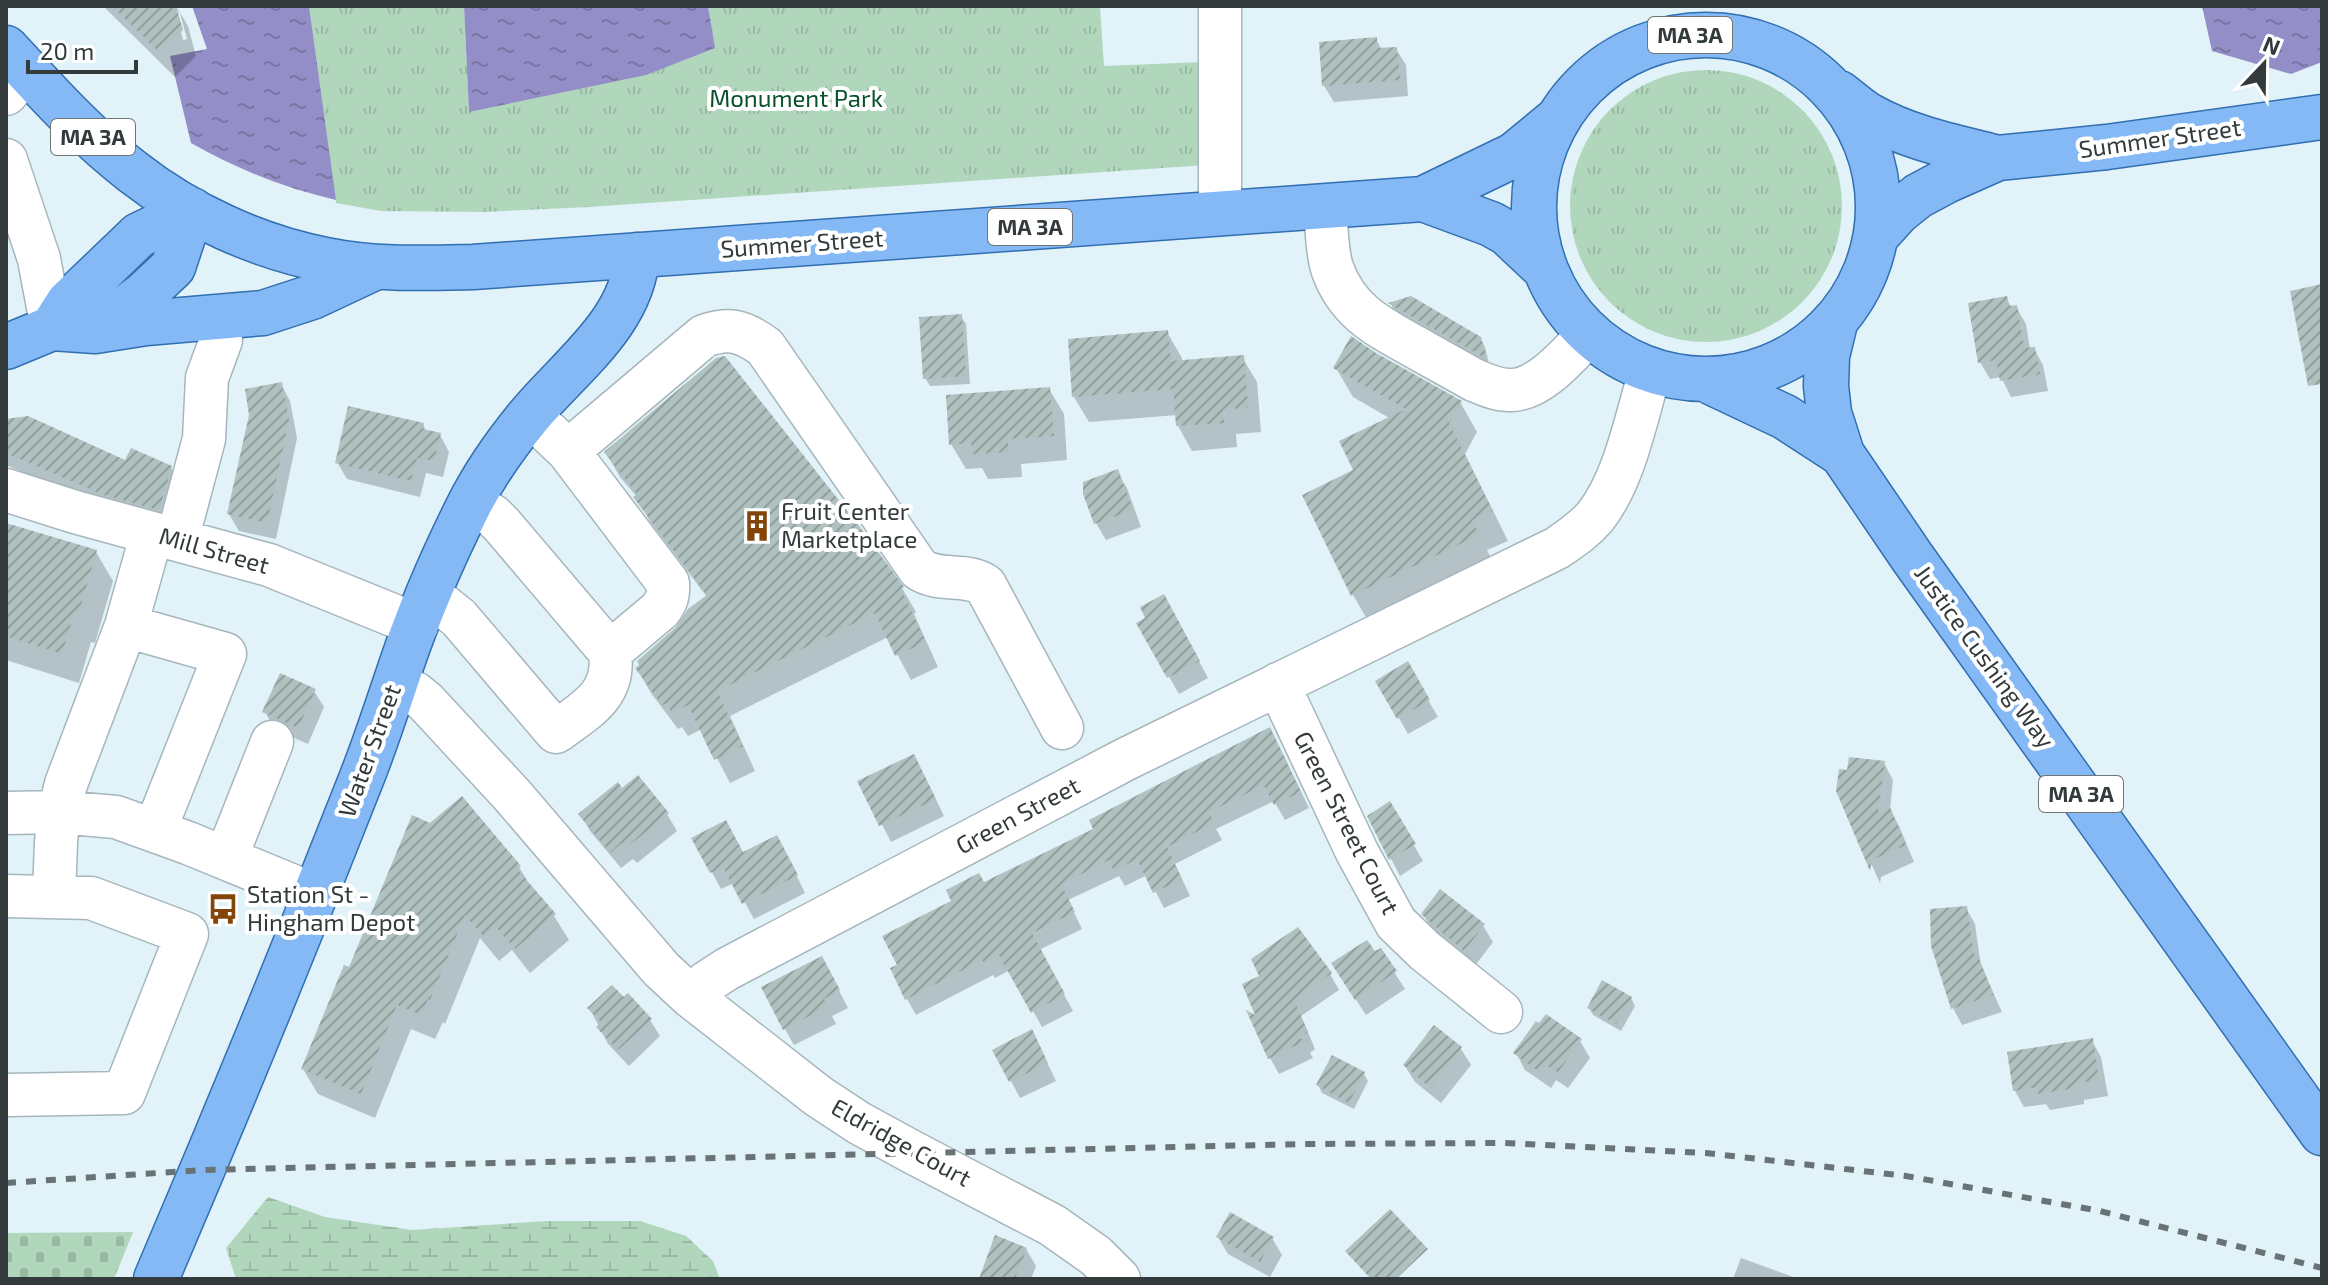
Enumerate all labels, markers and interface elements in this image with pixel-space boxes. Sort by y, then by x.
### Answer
road number: MA 3A [1648,17,1732,53]
scale bar [28,24,136,74]
north arrow [2224,24,2304,104]
text: N [2260,29,2284,60]
text: 20 m [40,36,94,65]
park label: Monument Park [709,83,883,112]
street label: Summer Street [2077,112,2243,163]
road number: MA 3A [51,119,135,155]
road number: MA 3A [988,209,1072,245]
street label: Summer Street [719,222,884,263]
place label: Fruit Center Marketplace [781,496,917,553]
building icon: Fruit Center Marketplace [740,509,774,543]
street label: Mill Street [156,520,273,579]
street label: Justice Cushing Way [1909,559,2062,754]
street label: Water Street [331,680,406,821]
street label: Green Street Court [1289,726,1406,919]
street label: Green Street [950,770,1084,859]
road number: MA 3A [2039,776,2123,812]
place label: Station St - Hingham Depot [247,879,415,936]
bus stop icon: Station St - Hingham Depot [206,892,240,926]
street label: Eldridge Court [827,1091,977,1192]

